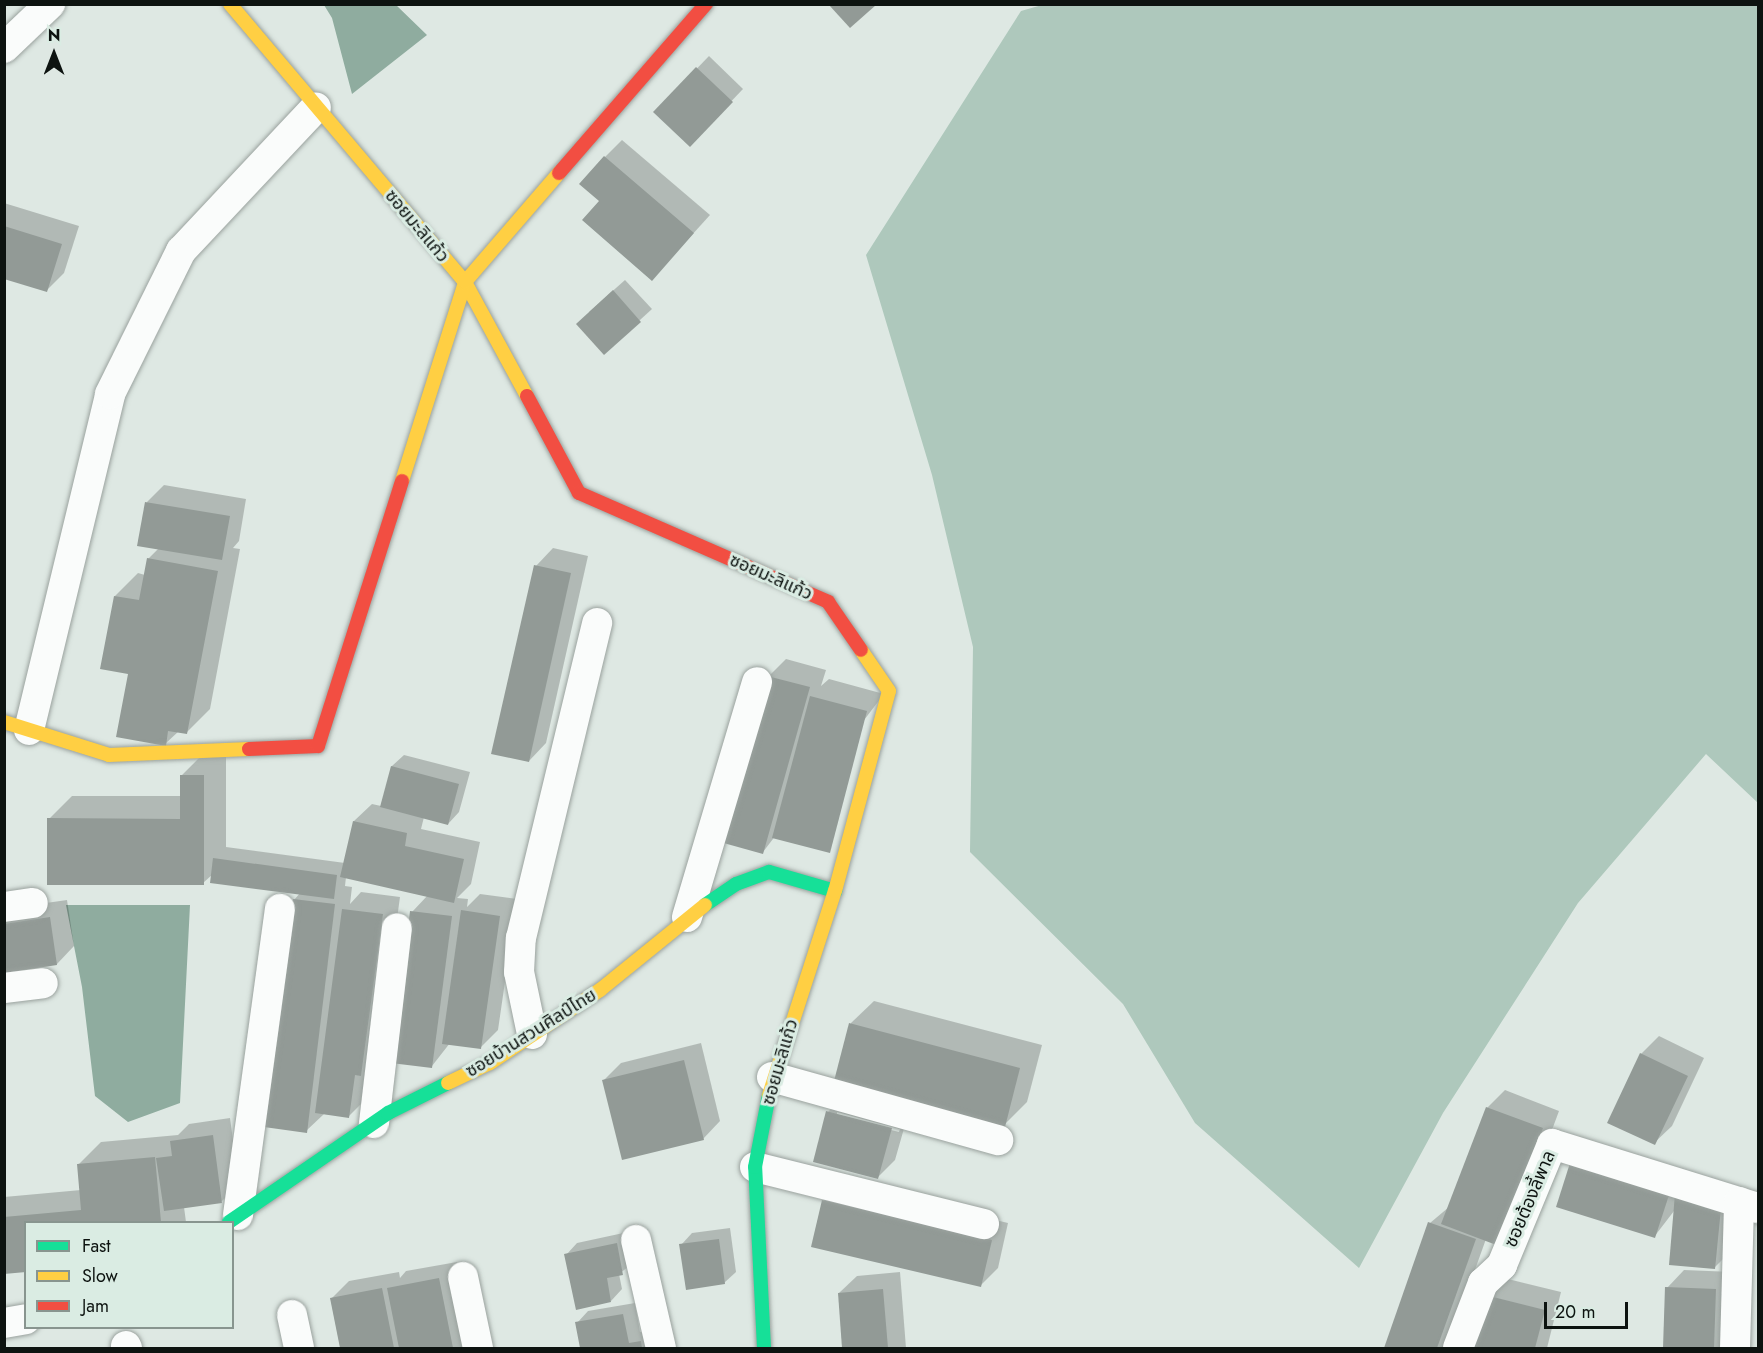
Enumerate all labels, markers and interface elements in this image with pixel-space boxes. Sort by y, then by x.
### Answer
north arrow [24,24,84,84]
text: N [48,24,60,47]
street label: ซอยมะลิแก้ว [380,185,454,267]
street label: ซอยมะลิแก้ว [726,549,816,605]
street label: ซอยบ้านสวนศิลป์ไทย [462,984,600,1082]
street label: ซอยมะลิแก้ว [757,1017,803,1107]
street label: ซอยต้องลี้พาล [1500,1147,1560,1251]
legend [24,1221,234,1329]
text: Fast [82,1233,111,1259]
text: Slow [82,1263,118,1289]
scale bar [1547,1290,1631,1328]
text: Jam [82,1293,109,1319]
text: 20 m [1555,1299,1595,1325]

